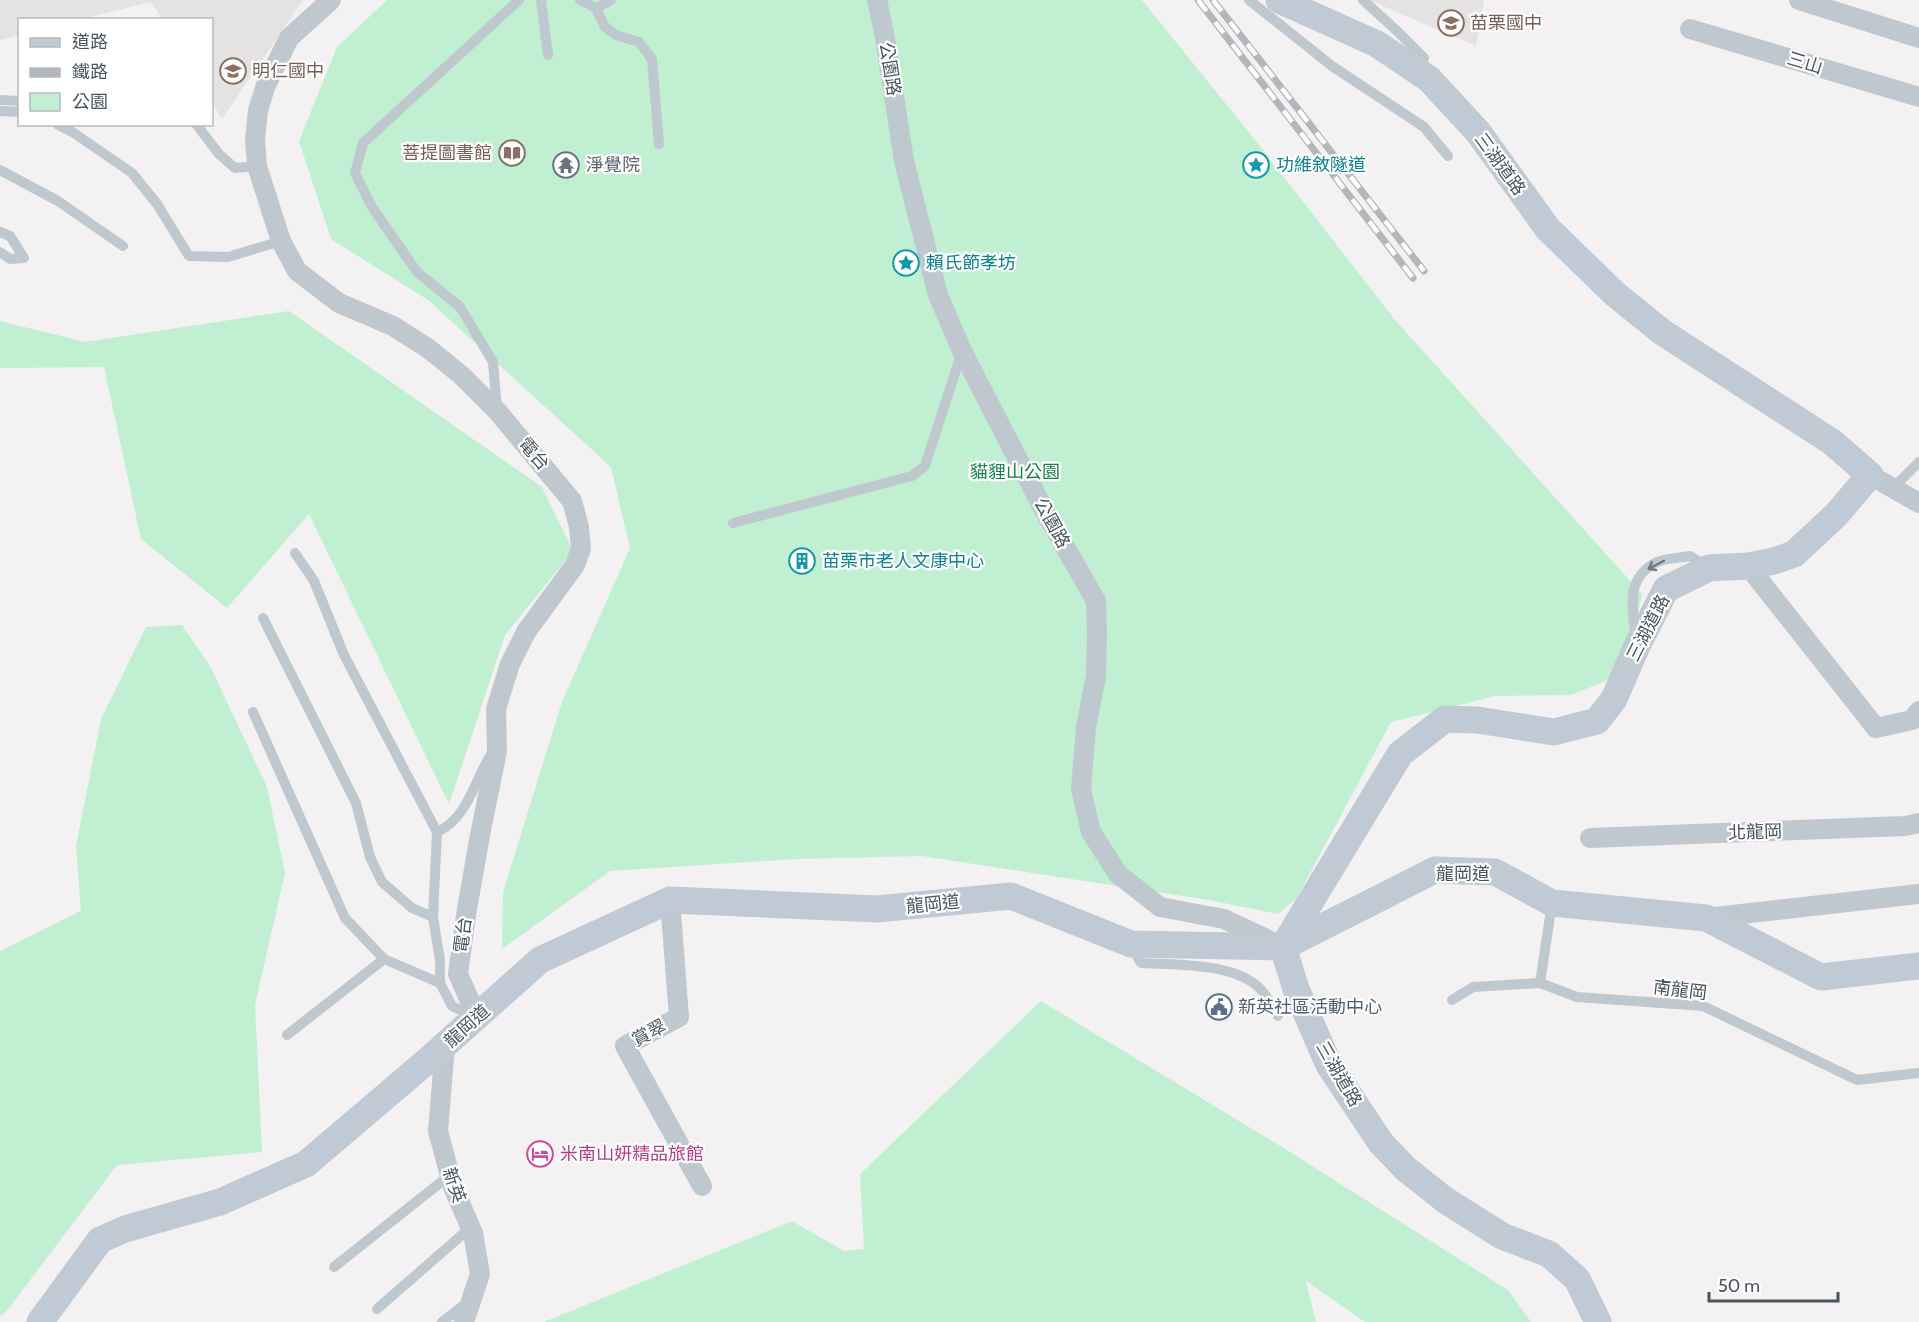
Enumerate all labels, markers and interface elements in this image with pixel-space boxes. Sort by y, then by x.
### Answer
school or university icon: 苗栗國中 [1436,8,1466,38]
place label: 苗栗國中 [1470,12,1542,34]
legend [18,18,213,126]
text: 道路 [72,31,108,53]
street label: 公園路 [875,41,905,97]
street label: 三山 [1785,47,1825,79]
school or university icon: 明仁國中 [218,56,248,86]
place label: 明仁國中 [252,60,324,82]
text: 鐵路 [72,61,108,83]
text: 公園 [72,91,108,113]
street label: 三湖道路 [1470,128,1530,200]
library icon: 菩提圖書館 [497,138,527,168]
place label: 菩提圖書館 [402,142,492,164]
temple icon: 淨覺院 [551,150,581,180]
place icon: 功維敘隧道 [1241,150,1271,180]
place label: 淨覺院 [586,154,640,176]
place label: 功維敘隧道 [1276,154,1366,176]
place icon: 賴氏節孝坊 [891,248,921,278]
place label: 賴氏節孝坊 [926,252,1016,274]
street label: 電台 [514,433,554,475]
park label: 貓貍山公園 [970,461,1060,483]
street label: 公園路 [1029,494,1075,552]
building icon: 苗栗市老人文康中心 [787,546,817,576]
place label: 苗栗市老人文康中心 [822,550,984,572]
one-way arrow [1647,560,1665,571]
street label: 三湖道路 [1622,591,1674,665]
street label: 北龍岡 [1728,820,1782,844]
street label: 龍岡道 [1436,863,1490,885]
street label: 龍岡道 [905,890,961,918]
street label: 電台 [450,916,476,954]
street label: 南龍岡 [1652,976,1708,1004]
public building icon: 新英社區活動中心 [1204,992,1234,1022]
place label: 新英社區活動中心 [1238,996,1382,1018]
street label: 龍岡道 [440,1000,494,1052]
street label: 賞翠 [628,1015,670,1051]
street label: 三湖道路 [1311,1037,1367,1111]
hotel icon: 米南山妍精品旅館 [525,1139,555,1169]
place label: 米南山妍精品旅館 [560,1143,704,1165]
street label: 新英 [438,1164,470,1206]
scale bar [1709,1265,1838,1303]
text: 50 m [1718,1275,1760,1297]

